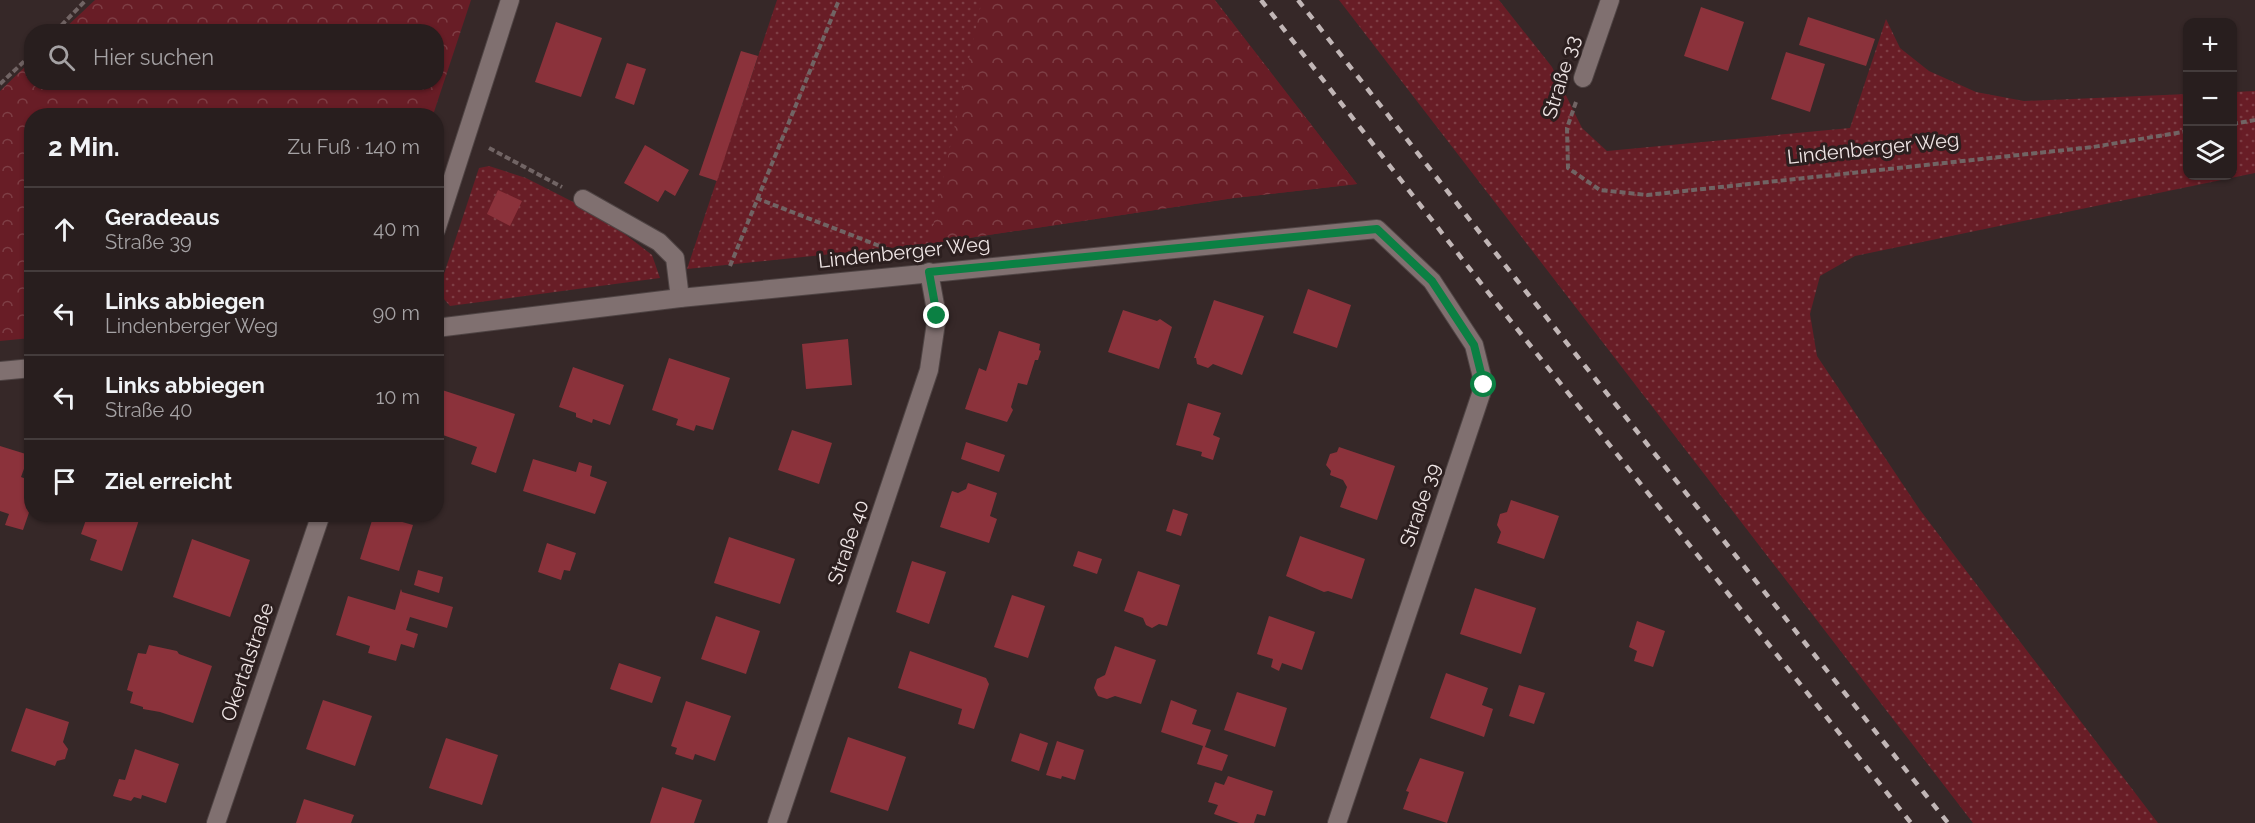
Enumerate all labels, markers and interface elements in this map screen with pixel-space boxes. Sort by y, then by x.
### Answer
map controls [2183,18,2237,180]
button: + [2183,18,2237,72]
search box [24,24,444,90]
street label: Straße 33 [1537,32,1585,122]
icon: search [45,41,78,74]
text: Hier suchen [93,44,214,70]
button: − [2183,72,2237,126]
button: layers [2183,126,2237,180]
street label: Lindenberger Weg [1786,127,1960,169]
text: 2 Min. [48,132,120,162]
text: Zu Fuß · 140 m [288,135,420,159]
text: Geradeaus [105,204,220,230]
icon: ahead [48,213,81,246]
text: 40 m [373,217,420,241]
text: Straße 39 [105,230,192,254]
street label: Lindenberger Weg [817,231,991,273]
text: Links abbiegen [105,288,265,314]
icon: left [48,297,81,330]
text: 90 m [373,301,420,325]
route end [923,302,949,328]
text: Lindenberger Weg [105,314,278,338]
route start [1470,371,1496,397]
text: Links abbiegen [105,372,265,398]
icon: left [48,381,81,414]
text: 10 m [376,385,420,409]
text: Straße 40 [105,398,193,422]
street label: Straße 39 [1395,460,1445,550]
icon: arrive [48,465,81,498]
text: Ziel erreicht [105,468,232,494]
street label: Straße 40 [822,497,874,587]
street label: Okertalstraße [215,599,279,724]

